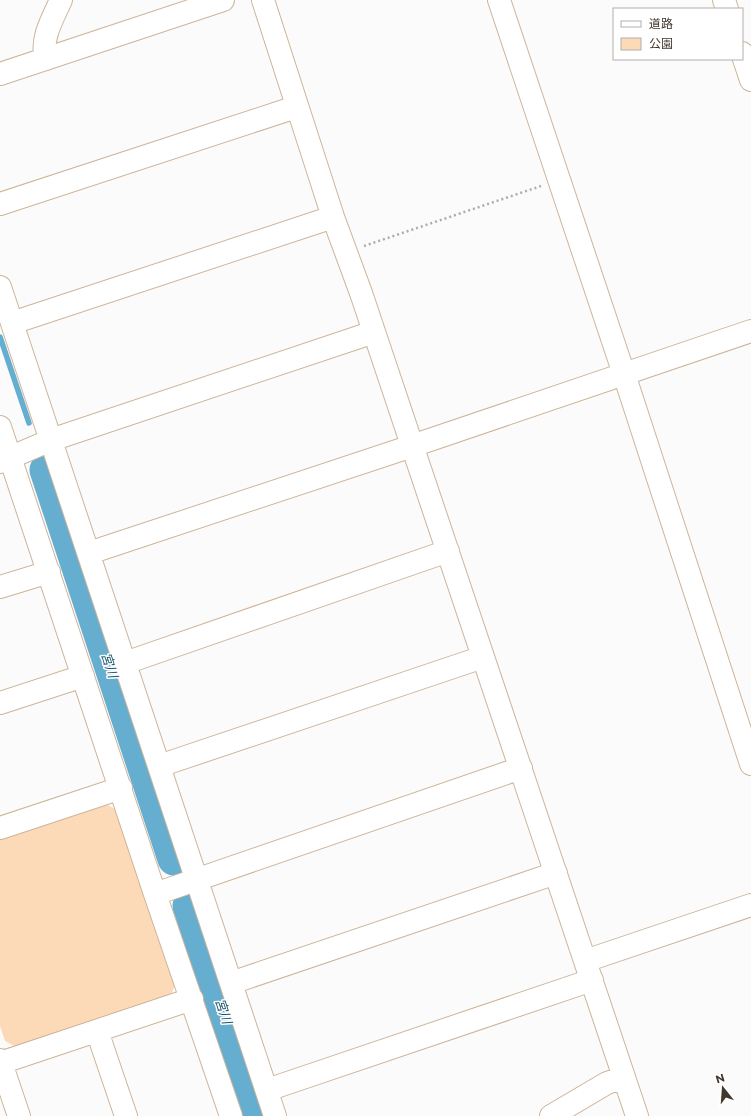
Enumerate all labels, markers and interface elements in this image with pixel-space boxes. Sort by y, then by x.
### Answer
legend [613,8,743,60]
text: 道路 [649,16,673,31]
text: 公園 [649,36,673,51]
water label: 宮川 [98,650,122,682]
water label: 宮川 [212,996,236,1028]
north arrow [703,1068,743,1108]
text: N [714,1070,726,1086]

